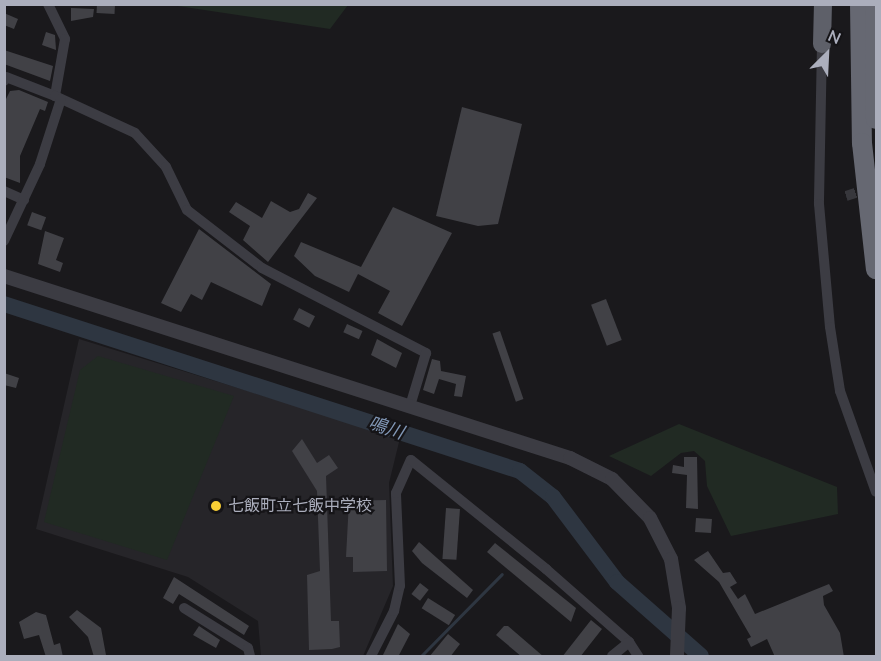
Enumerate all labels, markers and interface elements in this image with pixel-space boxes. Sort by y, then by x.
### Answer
north arrow [797,24,857,84]
text: N [824,25,844,50]
water label: 鳴川 [366,412,406,444]
place label: 七飯町立七飯中学校 [228,496,372,516]
marker: 七飯町立七飯中学校 [209,499,223,513]

